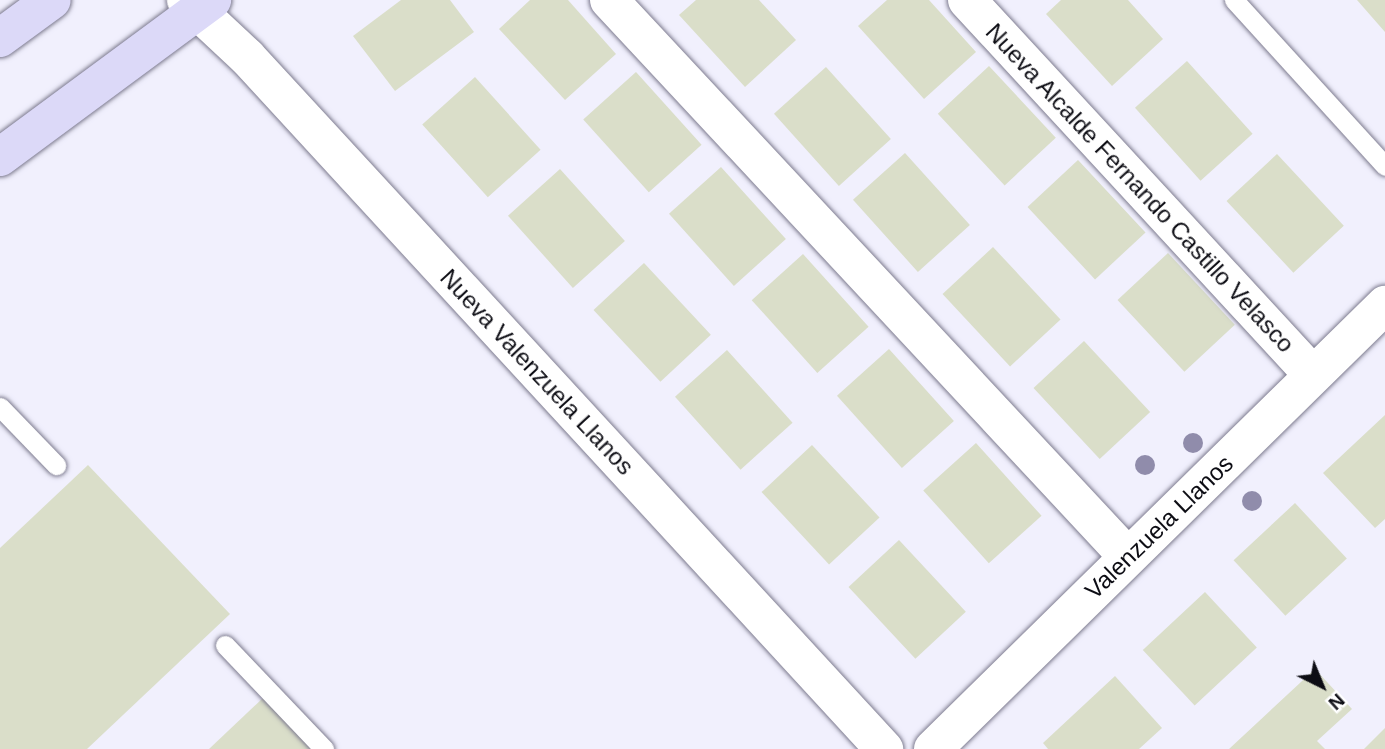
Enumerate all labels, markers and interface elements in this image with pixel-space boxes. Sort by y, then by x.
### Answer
street label: Nueva Alcalde Fernando Castillo Velasco [979,17,1301,359]
street label: Nueva Valenzuela Llanos [434,263,640,481]
street label: Valenzuela Llanos [1079,449,1239,605]
north arrow [1287,651,1357,721]
text: N [1324,689,1349,714]

